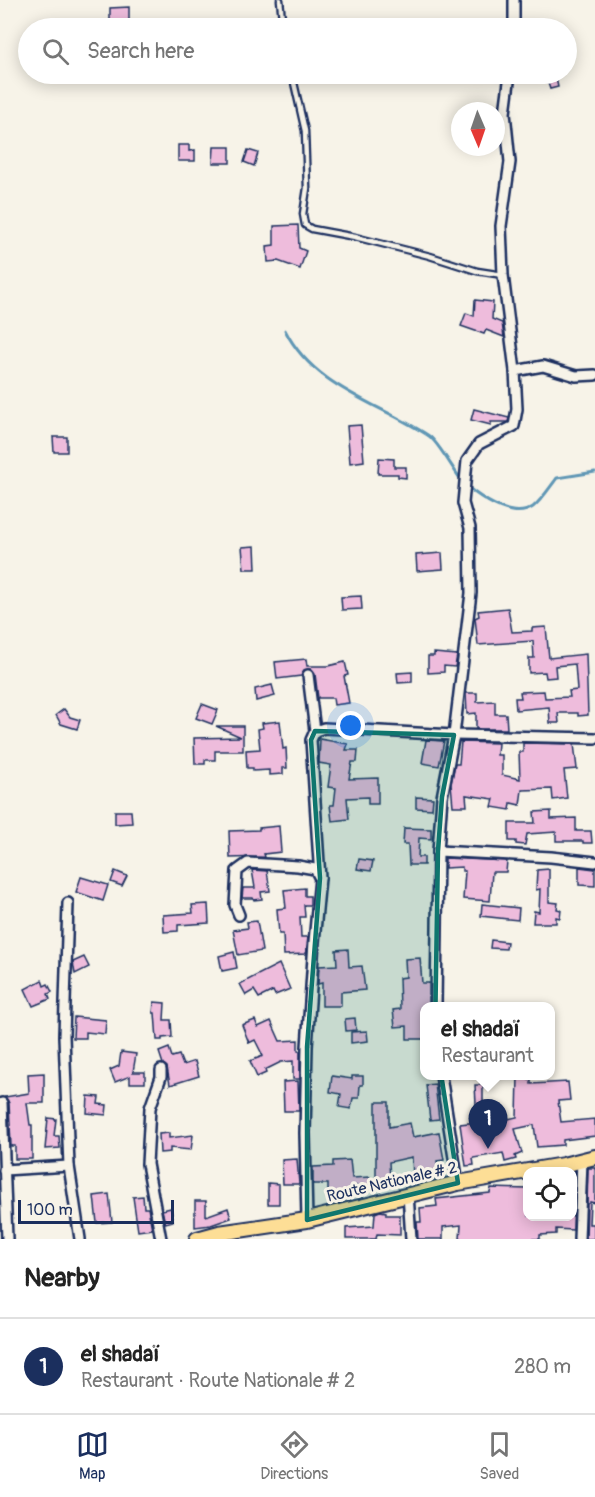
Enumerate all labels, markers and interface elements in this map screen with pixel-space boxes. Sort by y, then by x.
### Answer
search box [18,18,577,84]
icon: search [39,35,72,68]
text: Search here [87,37,194,65]
north arrow [451,102,505,156]
your location [336,711,365,740]
popup [420,1002,555,1080]
text: el shadaï [441,1015,521,1043]
text: Restaurant [441,1043,534,1068]
pin: 1 [468,1100,508,1149]
street label: Route Nationale # 2 [325,1157,459,1207]
map controls [523,1167,577,1221]
button: locate [523,1167,577,1221]
scale bar [18,1197,174,1224]
text: 100 m [27,1200,73,1220]
text: Nearby [24,1262,100,1294]
text: el shadaï [81,1340,160,1368]
text: 1 [40,1354,47,1379]
text: 280 m [514,1354,571,1379]
text: Restaurant · Route Nationale # 2 [81,1368,355,1393]
tab: Map [76,1428,109,1484]
tab: Directions [260,1428,328,1484]
tab: Saved [480,1428,519,1484]

